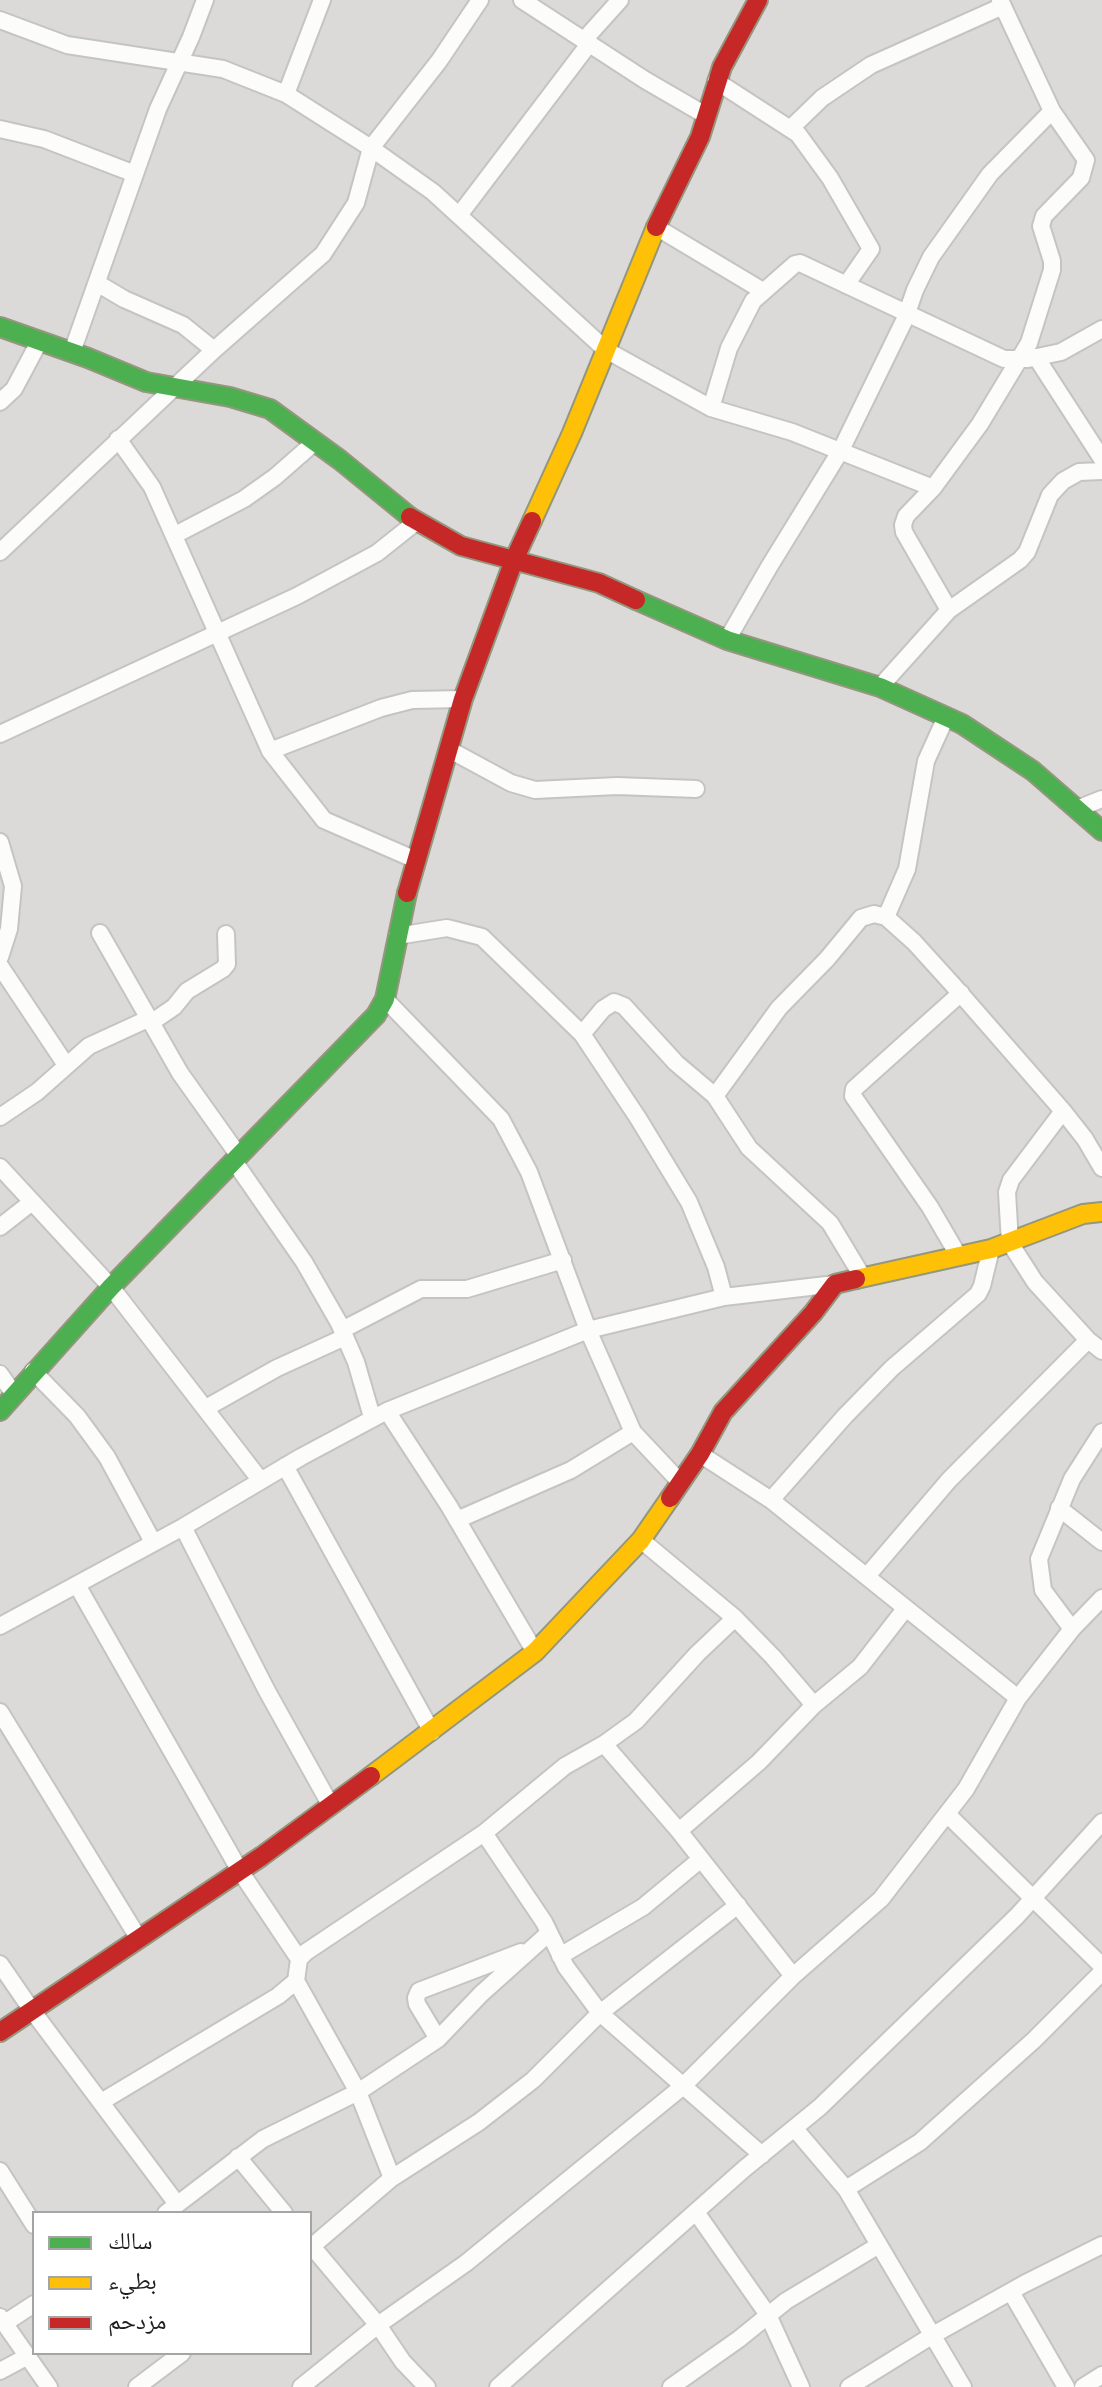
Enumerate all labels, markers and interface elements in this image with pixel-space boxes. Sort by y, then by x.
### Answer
legend [32,2211,312,2355]
text: سالك [108,2225,153,2257]
text: بطيء [108,2265,157,2297]
text: مزدحم [108,2305,167,2337]

